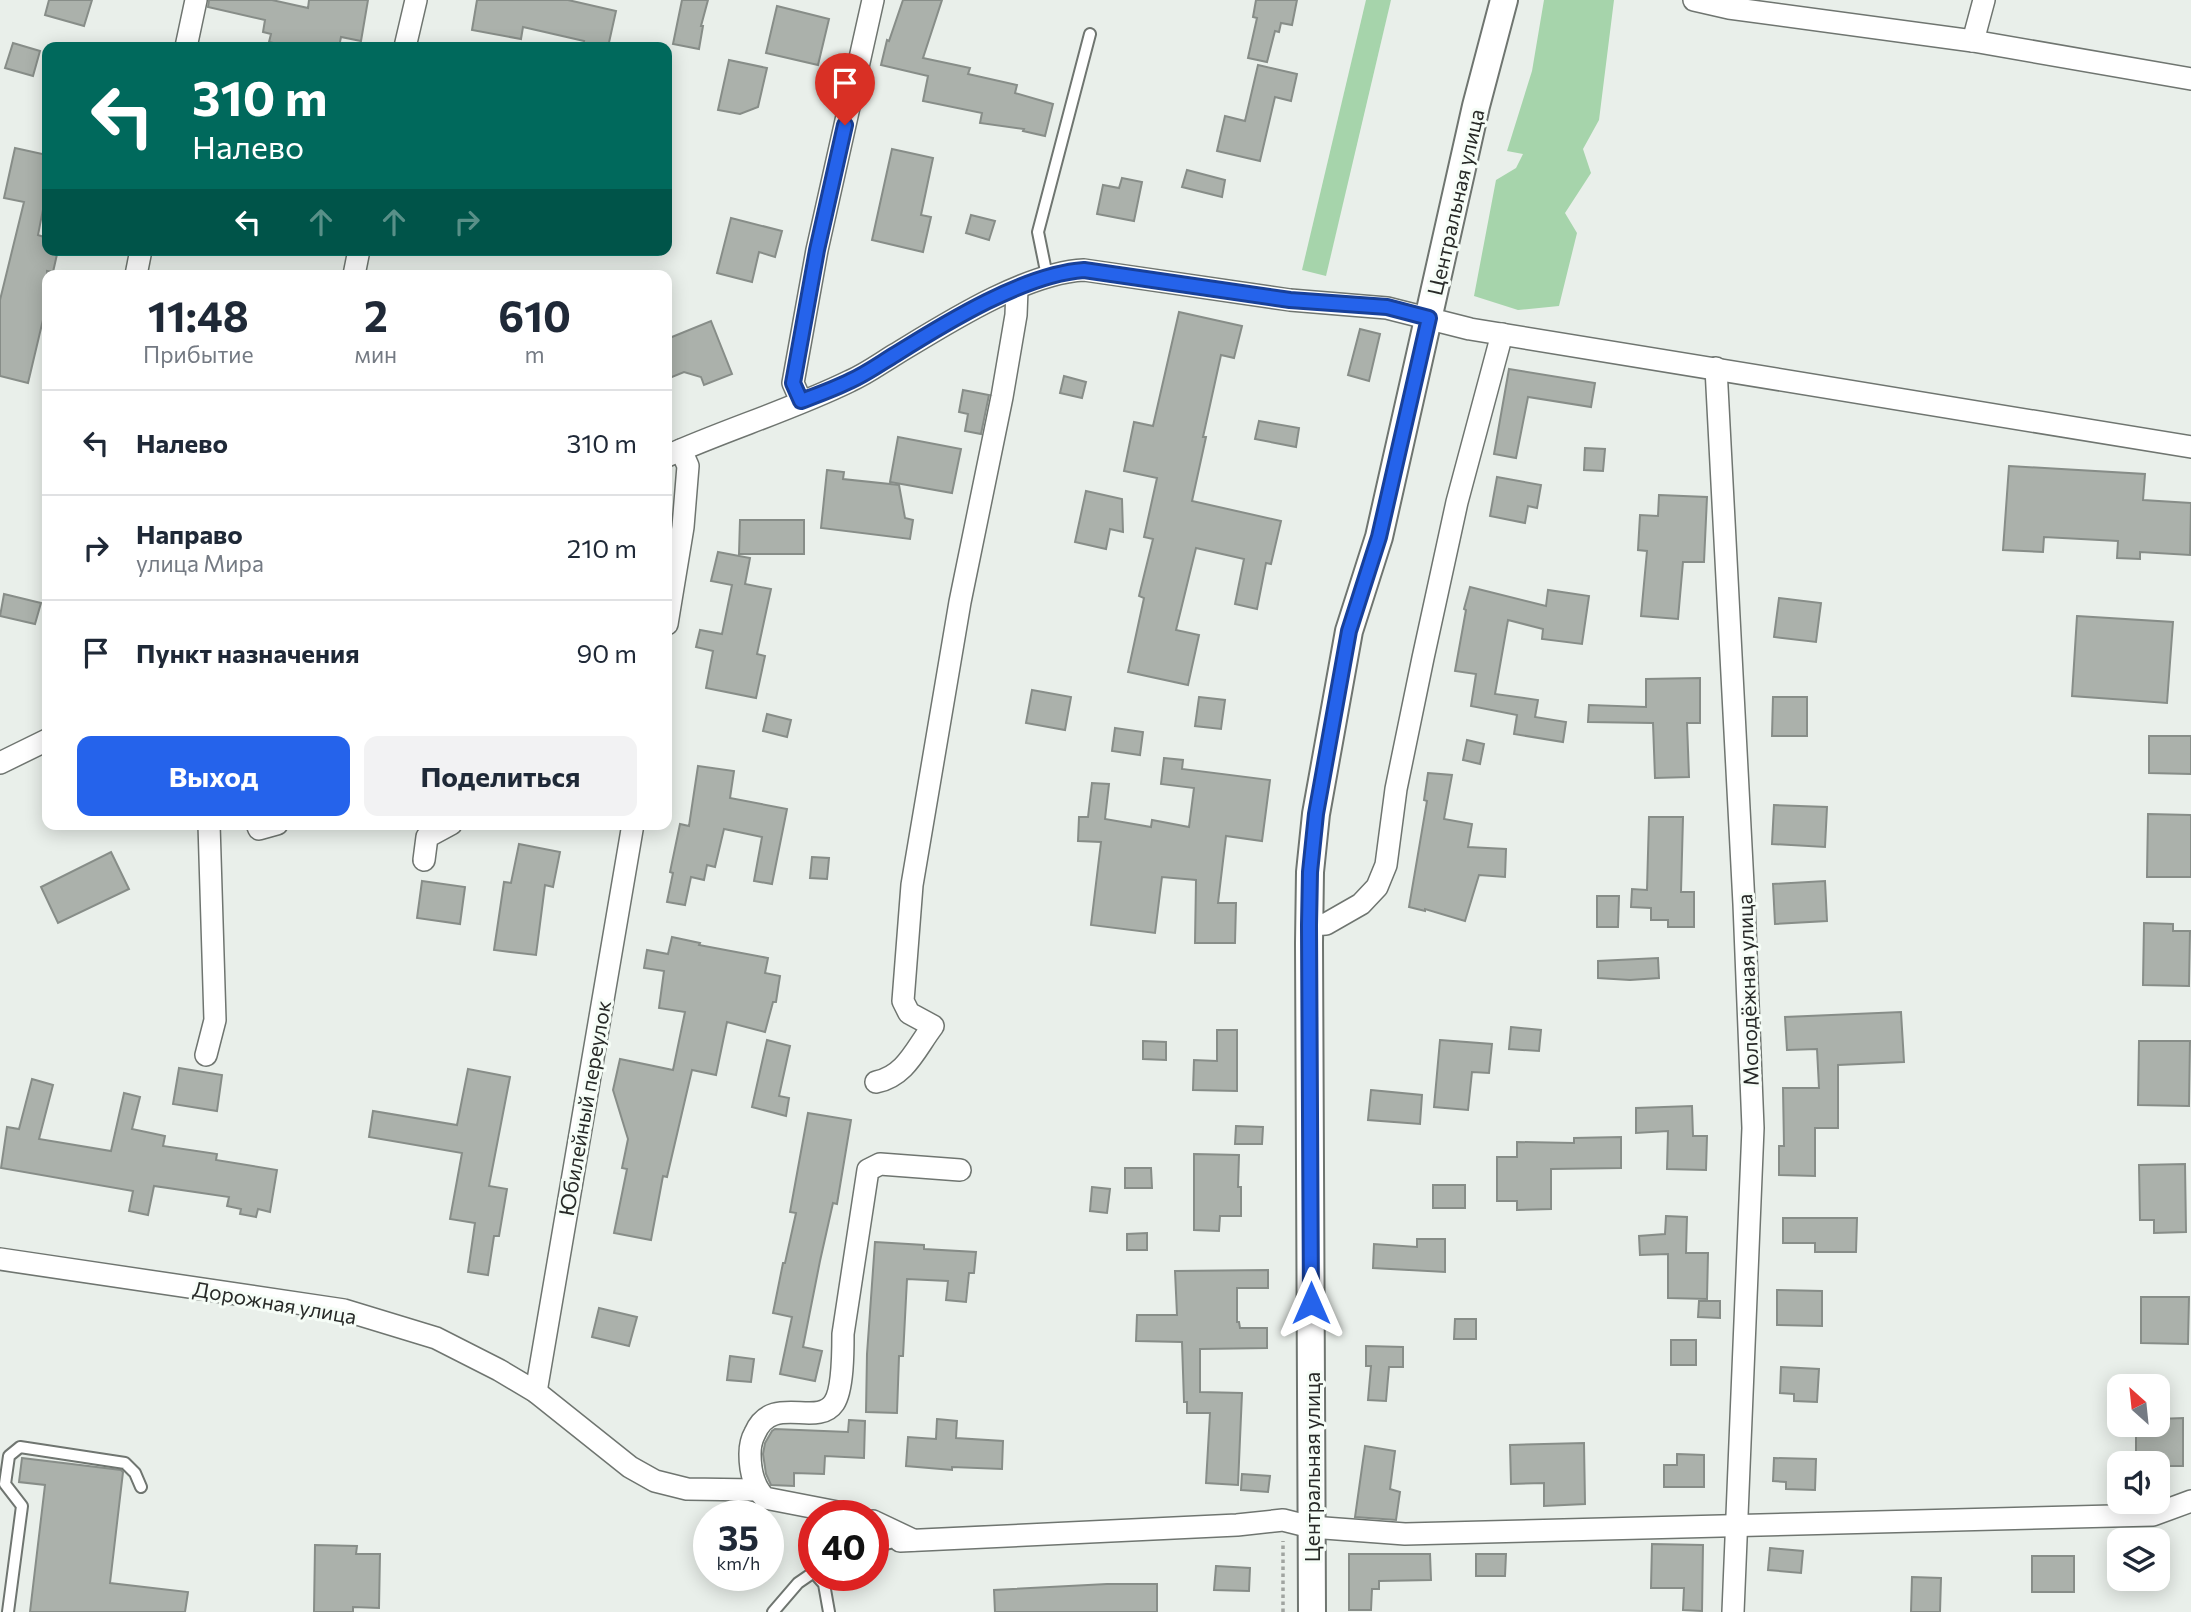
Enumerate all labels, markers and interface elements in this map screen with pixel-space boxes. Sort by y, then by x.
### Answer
pin [815,53,875,125]
icon: arrive [826,64,864,102]
text: 310 m [192,66,327,126]
icon: left [77,70,168,161]
street label: Центральная улица [1421,106,1489,298]
text: Налево [192,126,304,166]
icon: left [229,203,267,241]
icon: ahead [302,203,340,241]
icon: ahead [375,203,413,241]
icon: right [448,203,486,241]
text: 11:48 [148,289,249,341]
text: 2 [364,289,388,341]
text: 610 [498,289,571,341]
text: Прибытие [143,340,254,368]
text: мин [355,340,397,368]
text: m [525,340,545,368]
icon: left [77,424,115,462]
text: Налево [136,427,228,458]
text: 310 m [566,427,637,458]
text: Направо [136,518,243,549]
icon: right [77,529,115,567]
text: 210 m [567,532,637,563]
text: улица Мира [136,549,264,577]
icon: arrive [77,634,115,672]
text: Пункт назначения [136,637,360,668]
text: 90 m [577,637,637,668]
button: Выход [77,736,350,816]
button: Поделиться [364,736,637,816]
street label: Молодёжная улица [1731,893,1763,1087]
street label: Юбилейный переулок [553,998,615,1218]
position arrow [1274,1266,1348,1340]
street label: Дорожная улица [191,1275,359,1329]
street label: Центральная улица [1299,1372,1324,1562]
north arrow [2107,1374,2170,1437]
map controls [2107,1374,2170,1591]
button: sound [2107,1451,2170,1514]
speed limit sign: 40 [798,1500,889,1591]
text: 35 [718,1515,759,1558]
button: layers [2107,1528,2170,1591]
text: km/h [717,1552,760,1574]

